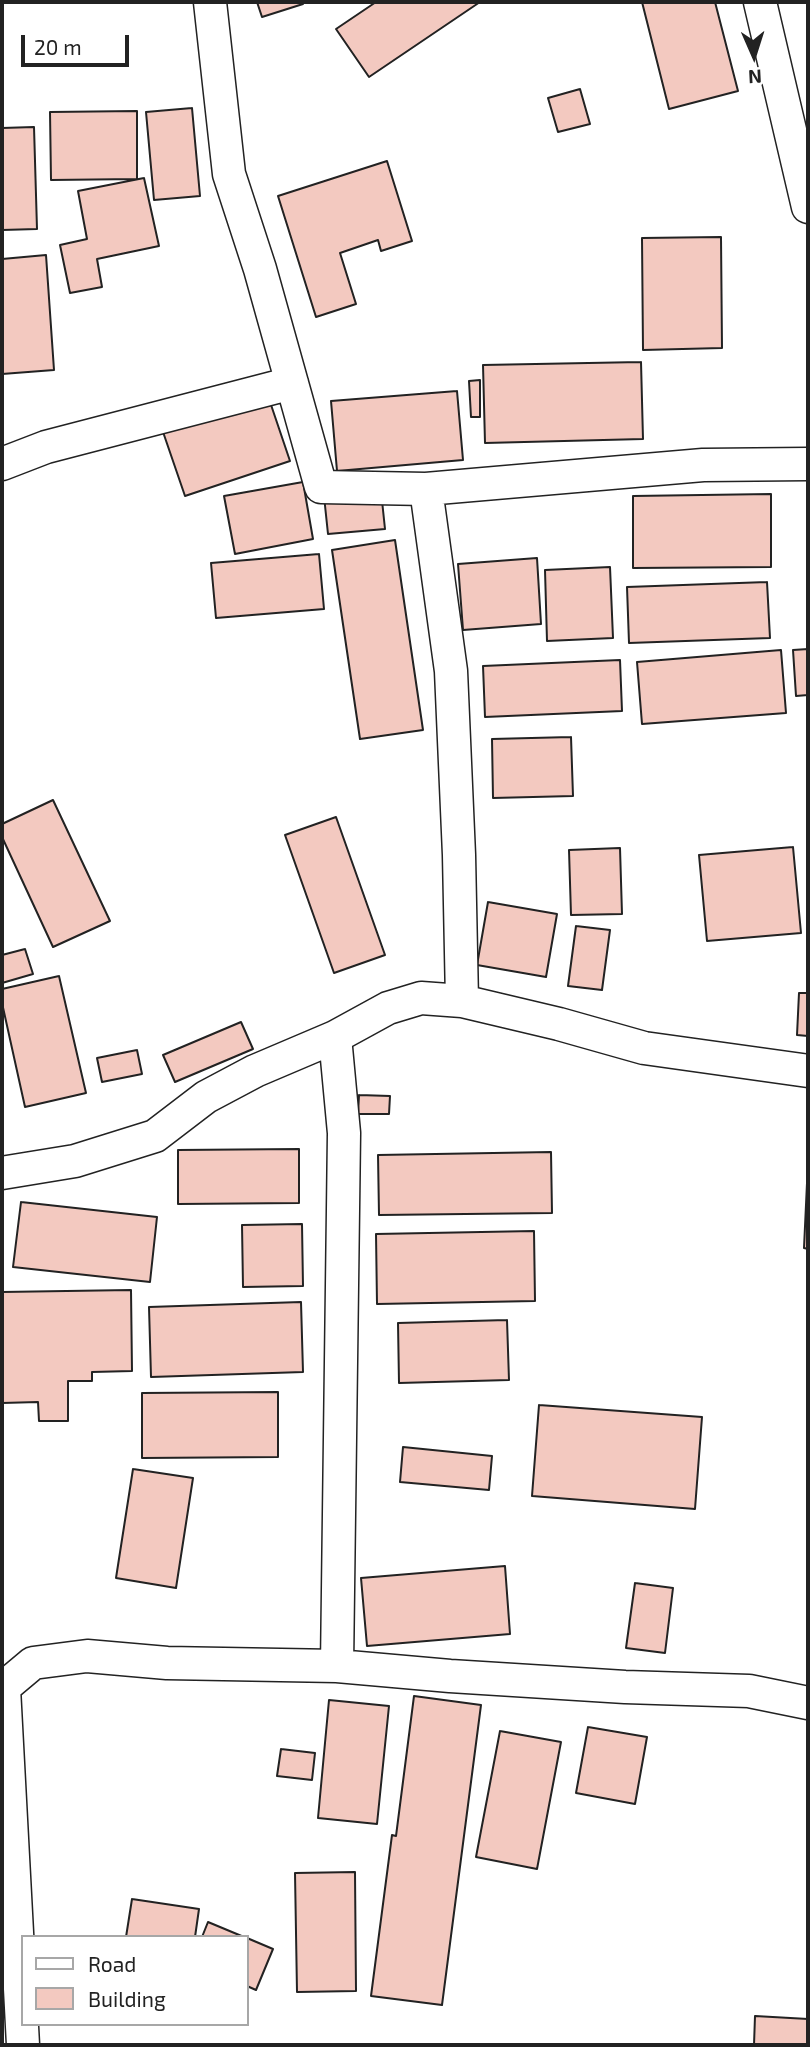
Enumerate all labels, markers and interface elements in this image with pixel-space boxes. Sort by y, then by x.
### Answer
scale bar [24,21,133,65]
north arrow [719,21,789,91]
text: 20 m [34,34,82,59]
text: N [748,66,763,89]
legend [21,1935,248,2026]
text: Road [88,1951,136,1976]
text: Building [88,1986,166,2011]

